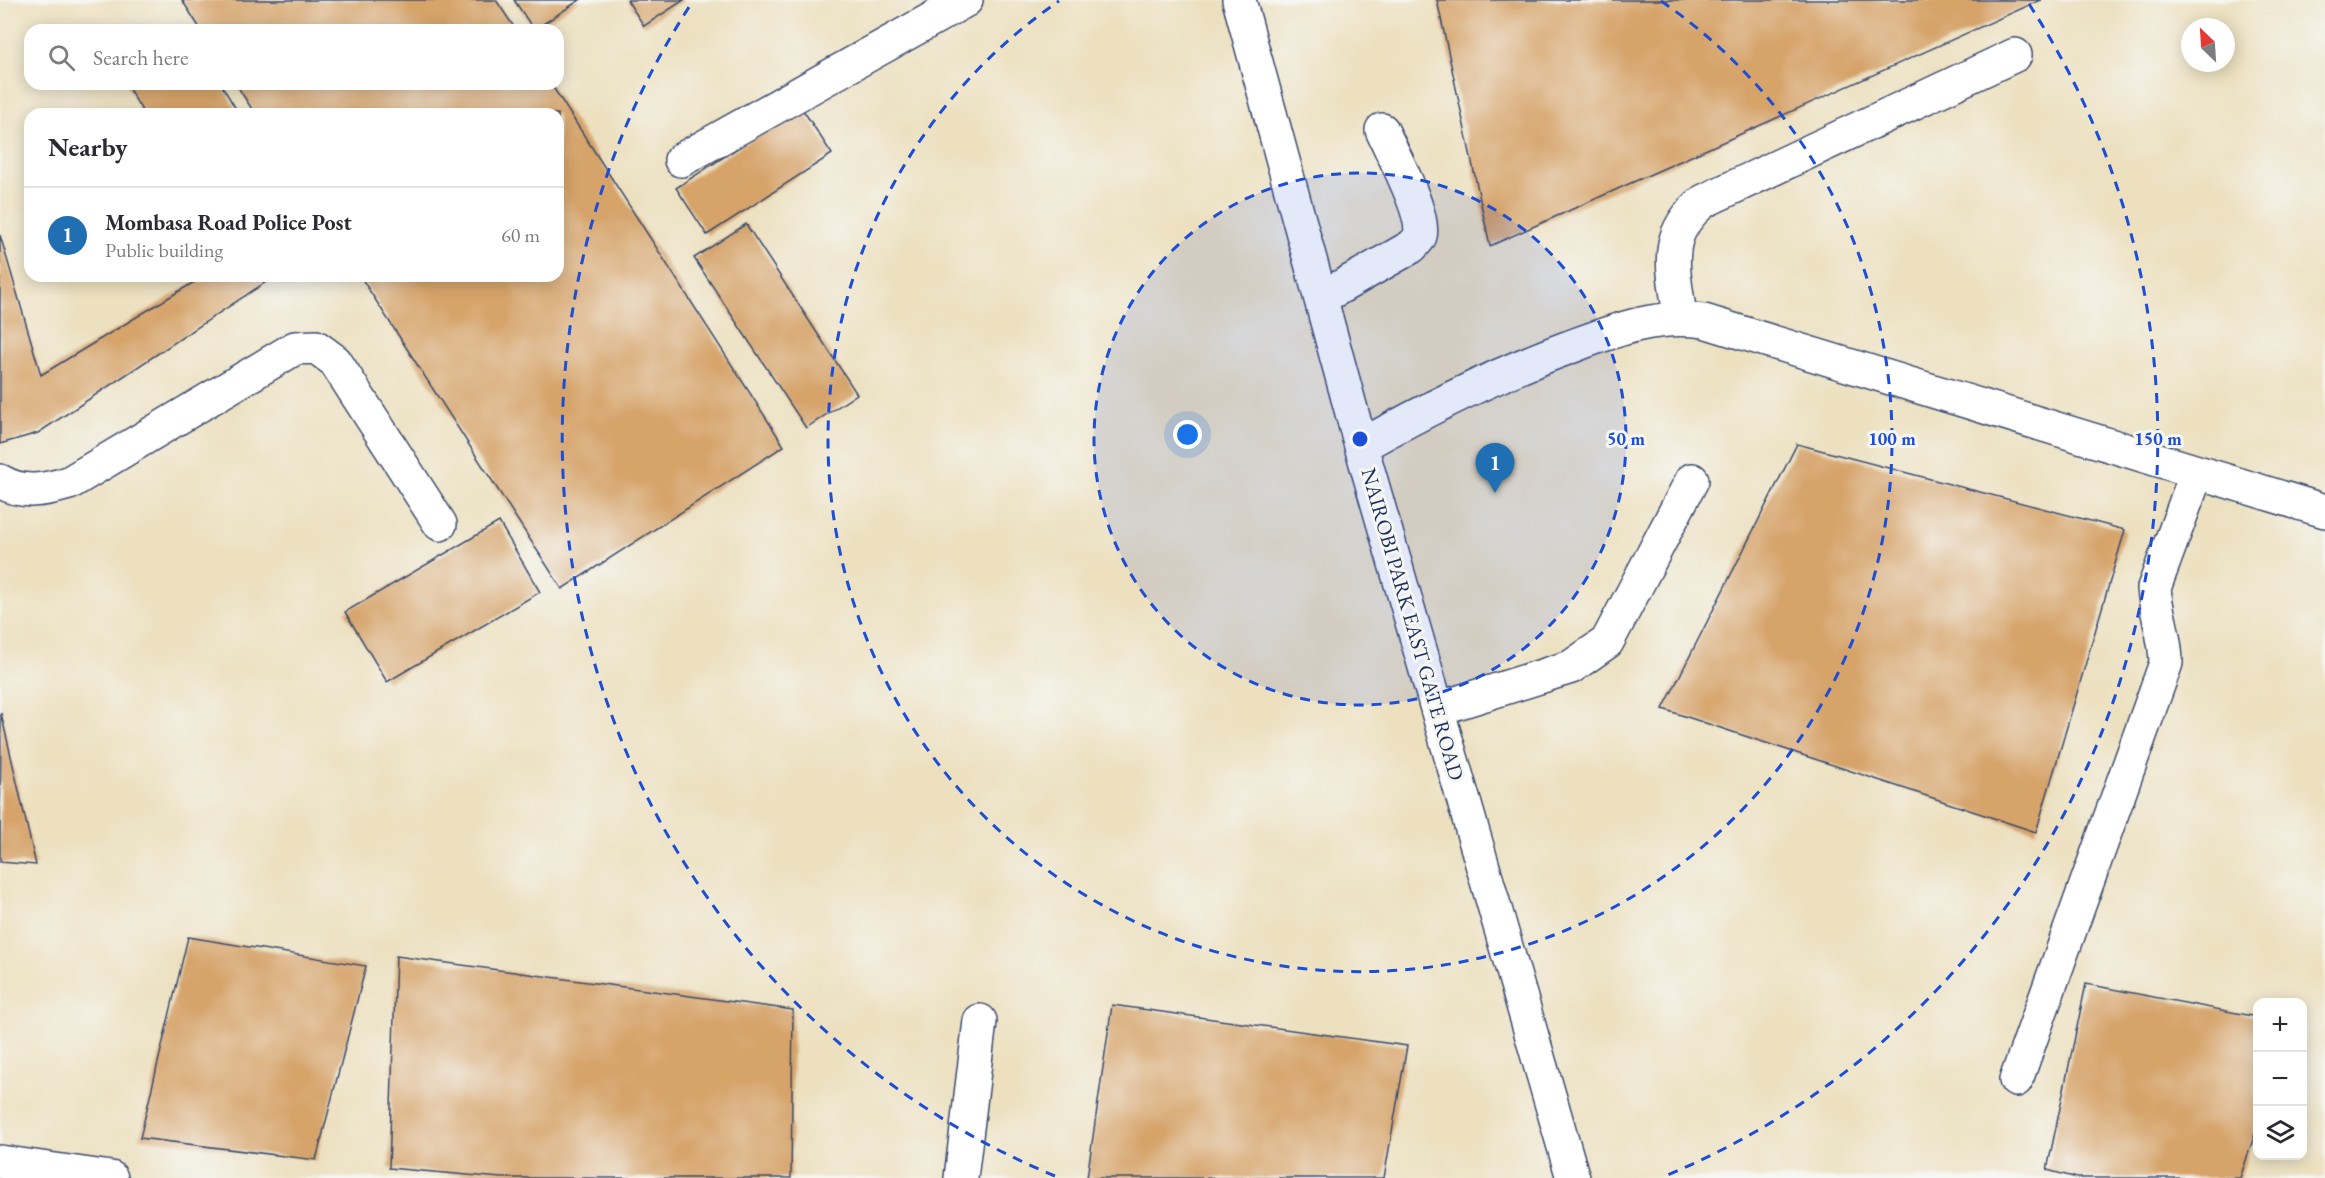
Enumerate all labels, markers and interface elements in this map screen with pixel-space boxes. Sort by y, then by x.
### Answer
north arrow [2181,18,2235,72]
search box [24,24,564,90]
icon: search [45,41,78,74]
text: Search here [93,43,188,72]
text: Nearby [48,130,128,164]
text: Mombasa Road Police Post [105,208,352,237]
text: 1 [62,222,73,248]
text: 60 m [501,222,540,248]
text: Public building [105,237,223,263]
your location [1173,420,1202,449]
text: 50 m [1607,427,1645,450]
text: 100 m [1868,427,1916,450]
text: 150 m [2134,427,2182,450]
centre of rings [1350,429,1370,449]
pin: 1 [1476,444,1514,493]
street label: NAIROBI PARK EAST GATE ROAD [1355,465,1471,783]
map controls [2253,998,2307,1160]
button: + [2253,998,2307,1052]
button: − [2253,1052,2307,1106]
button: layers [2253,1106,2307,1160]

